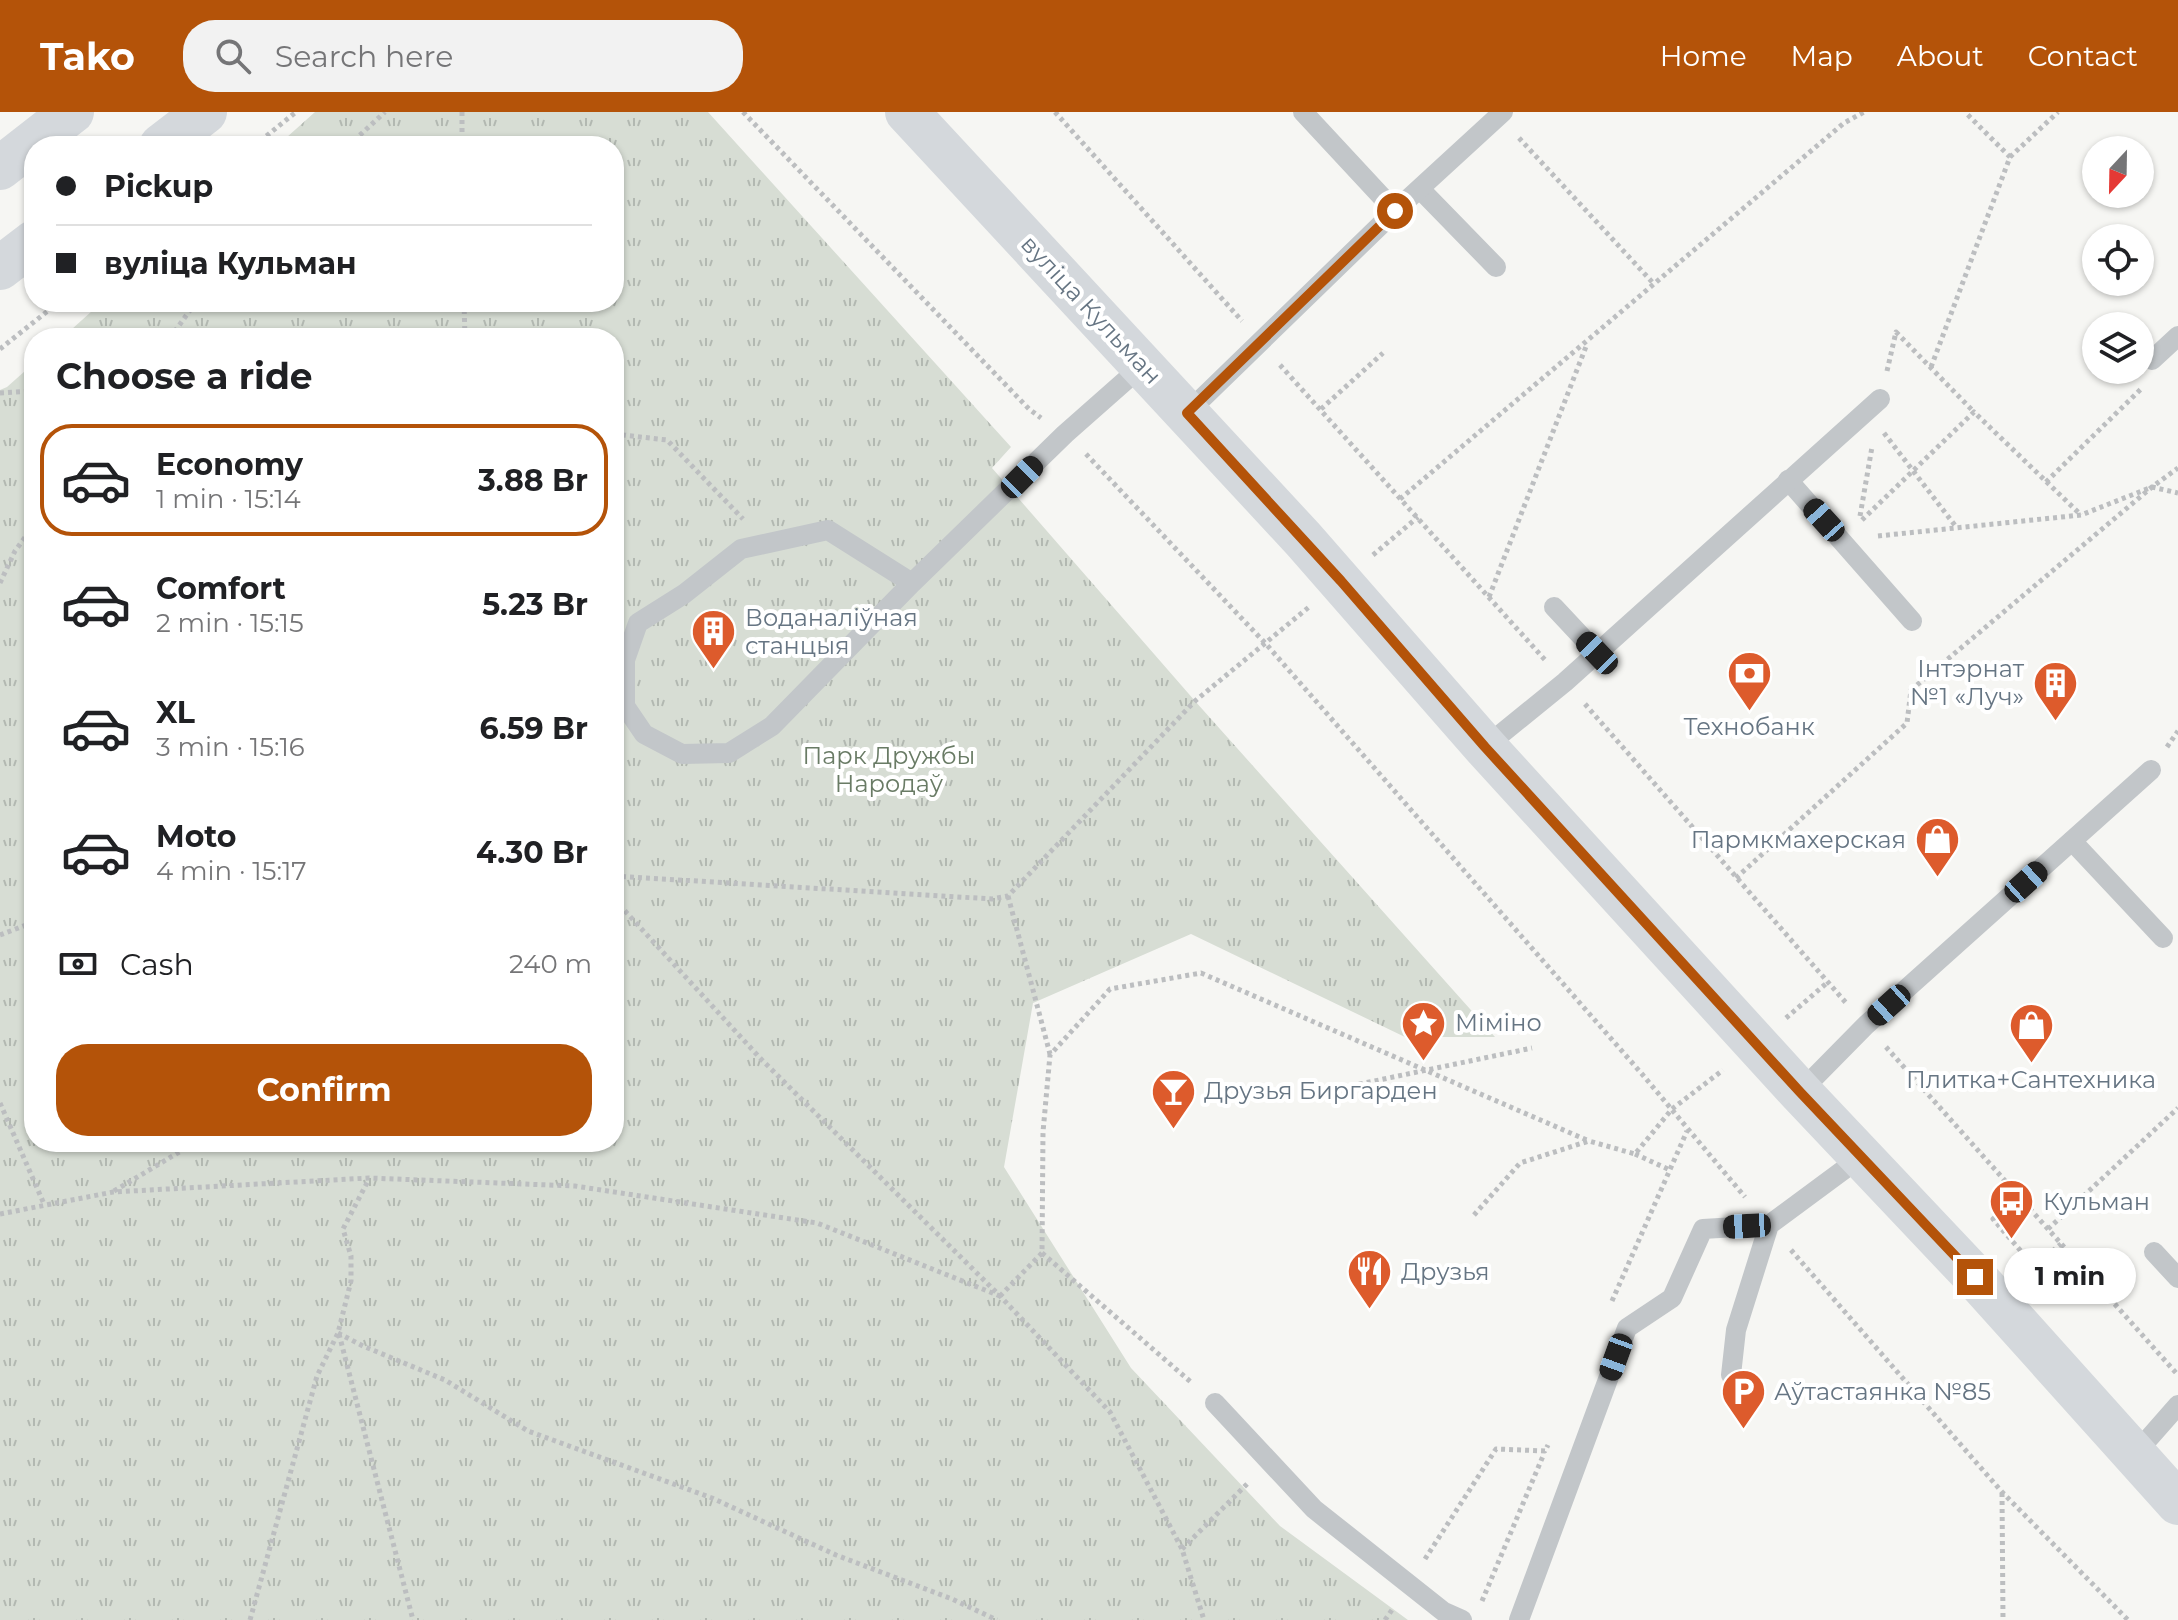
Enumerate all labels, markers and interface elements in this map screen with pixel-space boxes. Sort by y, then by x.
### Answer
search box [183,20,743,92]
text: Tako [40,33,135,80]
icon: search [211,34,255,78]
text: Search here [275,38,453,75]
text: Home [1660,39,1747,73]
text: Map [1791,39,1853,73]
text: About [1897,39,1984,73]
text: Contact [2028,39,2138,73]
north arrow [2082,136,2154,208]
map controls [2082,136,2154,384]
text: Pickup [104,168,213,205]
route start [1377,193,1413,229]
button: locate [2082,224,2154,296]
street label: вуліца Кульман [1015,229,1168,390]
text: вуліца Кульман [104,245,357,282]
button: layers [2082,312,2154,384]
text: Choose a ride [56,354,313,398]
icon: car [60,444,132,516]
text: Economy [156,446,303,483]
car [997,452,1047,502]
text: 3.88 Br [478,462,588,499]
text: 1 min · 15:14 [156,483,301,515]
car [1799,494,1849,546]
icon: car [60,568,132,640]
text: Comfort [156,570,286,607]
text: 5.23 Br [482,586,588,623]
place label: Воданаліўная станцыя [745,603,918,660]
text: 2 min · 15:15 [156,607,304,639]
building icon: Воданаліўная станцыя [690,608,738,671]
car [1572,627,1622,679]
bank icon: Технобанк [1725,649,1773,712]
place label: Інтэрнат №1 «Луч» [1910,654,2025,711]
building icon: Інтэрнат №1 «Луч» [2031,659,2079,722]
icon: car [60,692,132,764]
text: XL [156,694,195,731]
text: 6.59 Br [479,710,588,747]
place label: Технобанк [1683,712,1815,741]
text: 3 min · 15:16 [156,731,305,763]
park label: Парк Дружбы Народаў [803,741,975,798]
icon: car [60,816,132,888]
shop icon: Пармкмахерская [1913,816,1961,879]
text: Moto [156,818,237,855]
place label: Пармкмахерская [1691,825,1906,854]
text: 4.30 Br [476,834,588,871]
text: 4 min · 15:17 [156,855,307,887]
car [2000,857,2052,907]
icon: cash [56,942,100,986]
text: Cash [120,946,194,983]
text: 240 m [509,948,592,980]
car [1863,980,1915,1030]
place icon: Міміно [1400,999,1448,1062]
shop icon: Плитка+Сантехника [2007,1002,2055,1065]
place label: Міміно [1455,1008,1542,1037]
button: Confirm [56,1044,592,1136]
place label: Плитка+Сантехника [1906,1065,2156,1094]
bar icon: Друзья Биргарден [1149,1067,1197,1130]
place label: Друзья Биргарден [1204,1076,1438,1105]
bus stop icon: Кульман [1988,1178,2036,1241]
place label: Кульман [2043,1187,2150,1216]
car [1722,1213,1772,1239]
restaurant icon: Друзья [1346,1248,1394,1311]
callout: 1 min [2003,1249,2135,1305]
place label: Друзья [1401,1257,1490,1286]
route end [1957,1259,1993,1295]
text: 1 min [2035,1260,2105,1292]
car [1597,1330,1635,1384]
parking icon: Аўтастаянка №85 [1719,1368,1767,1431]
place label: Аўтастаянка №85 [1774,1377,1991,1406]

